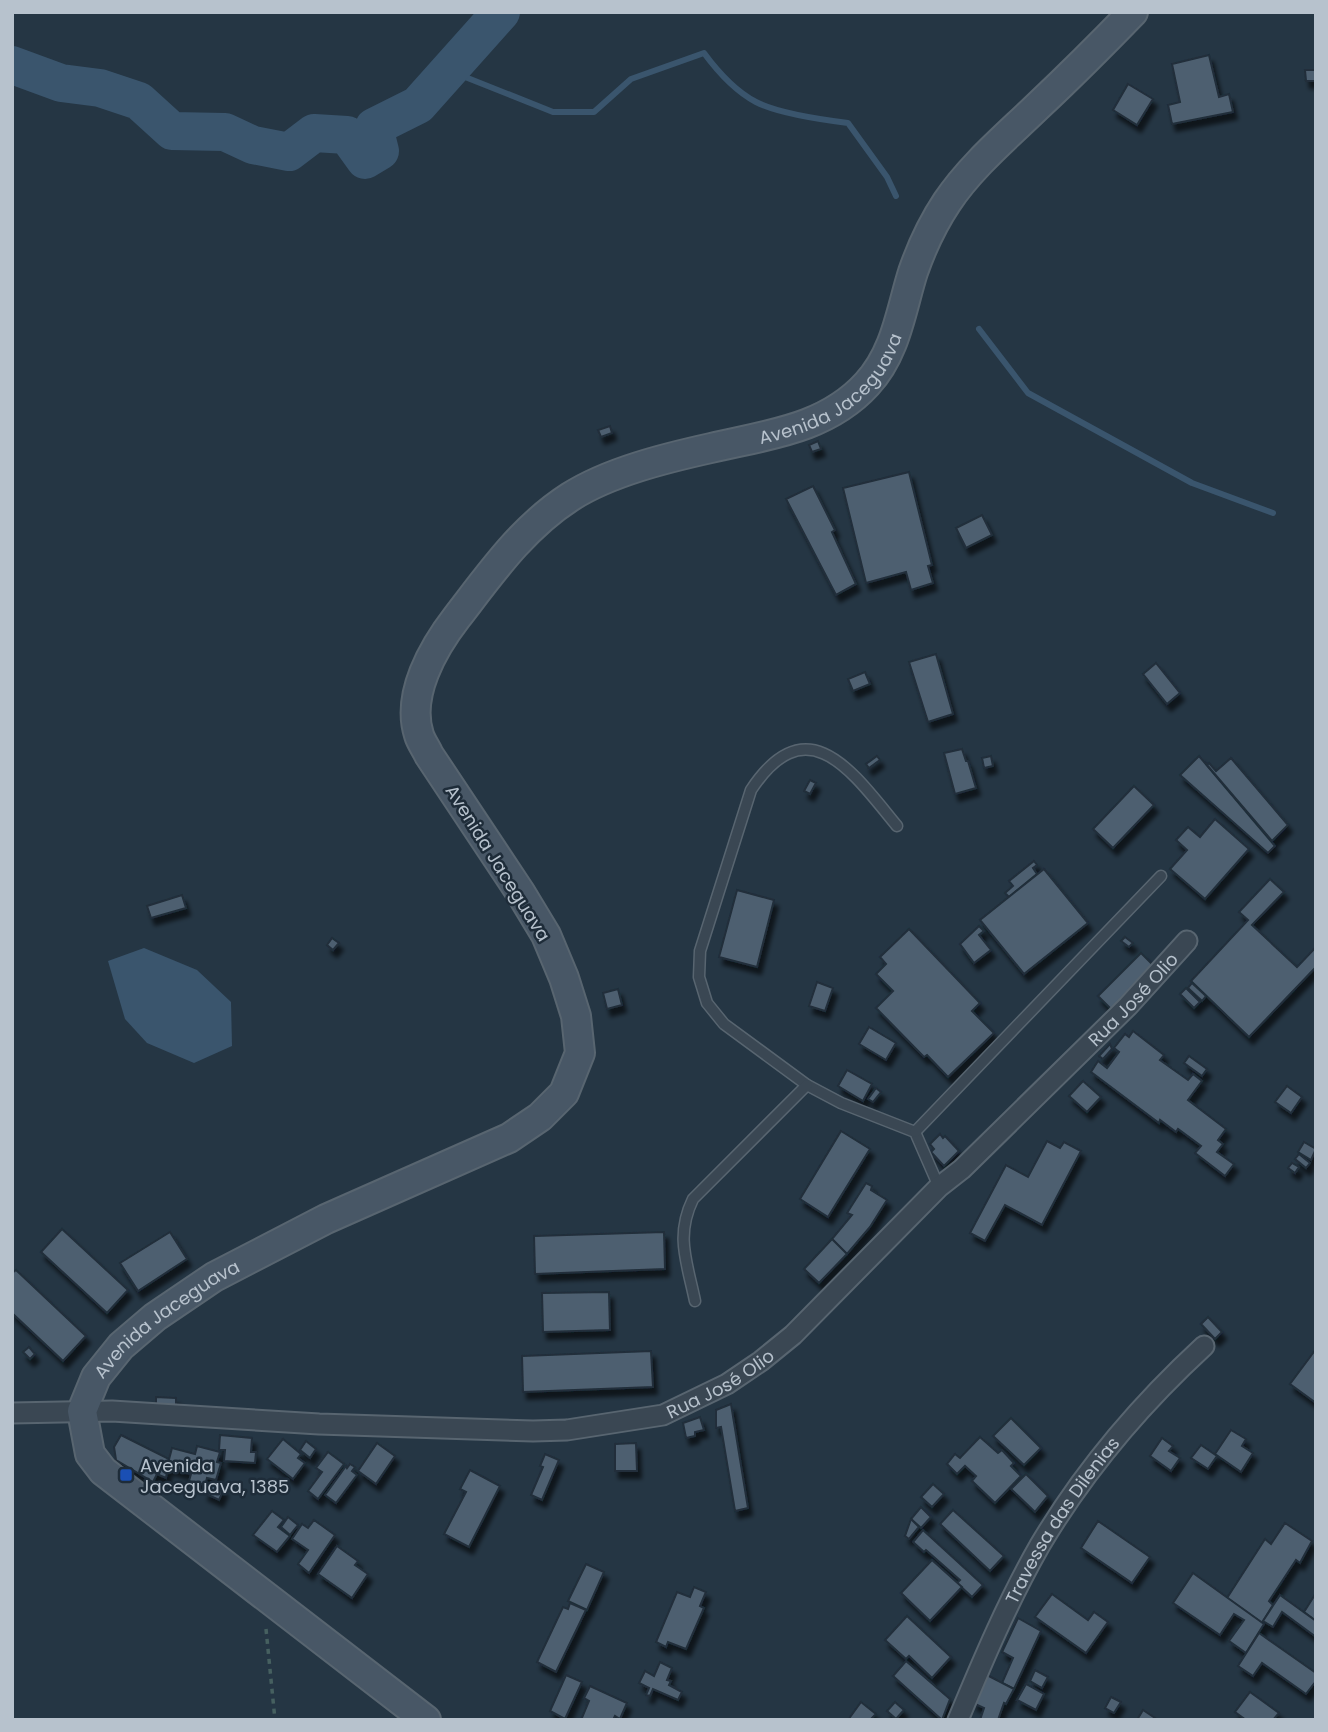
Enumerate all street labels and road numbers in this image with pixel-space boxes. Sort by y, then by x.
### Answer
street label: Avenida Jaceguava [756,329,907,450]
street label: Avenida Jaceguava [440,780,556,946]
street label: Rua José Olio [1082,947,1183,1051]
street label: Avenida Jaceguava [88,1254,243,1383]
street label: Rua José Olio [662,1343,779,1424]
street label: Travessa das Dilenias [999,1431,1125,1608]

